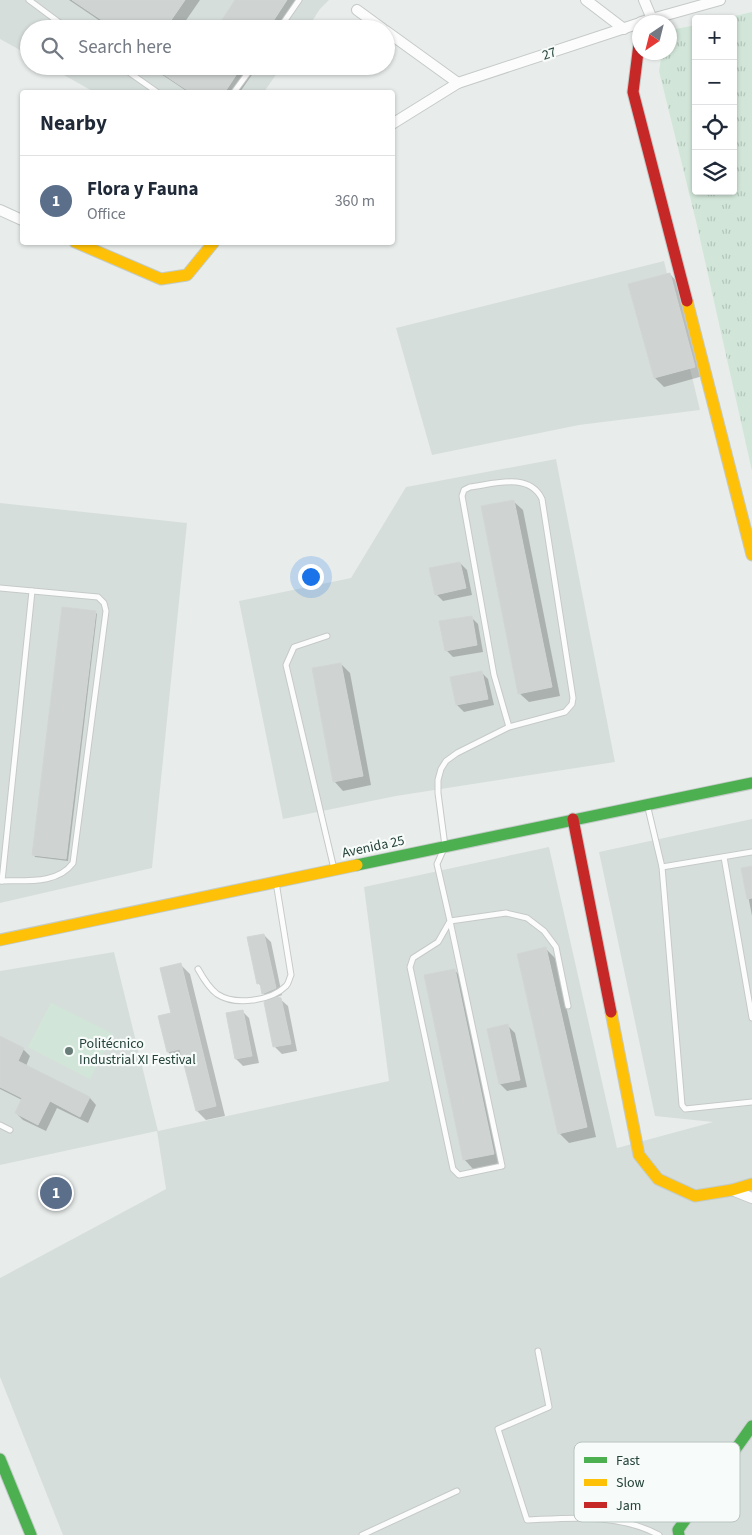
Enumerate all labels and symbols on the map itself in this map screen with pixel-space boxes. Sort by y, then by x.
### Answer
north arrow [632,15,677,60]
street label: 27 [540,42,559,66]
your location [298,564,324,590]
street label: Avenida 25 [340,831,406,863]
place label: Politécnico Industrial XI Festival [79,1034,196,1070]
marker: Politécnico Industrial XI Festival [63,1045,75,1057]
pin: 1 [40,1174,72,1212]
legend [574,1442,740,1522]
text: Fast [616,1451,640,1471]
text: Slow [616,1473,645,1493]
text: Jam [616,1496,641,1516]

